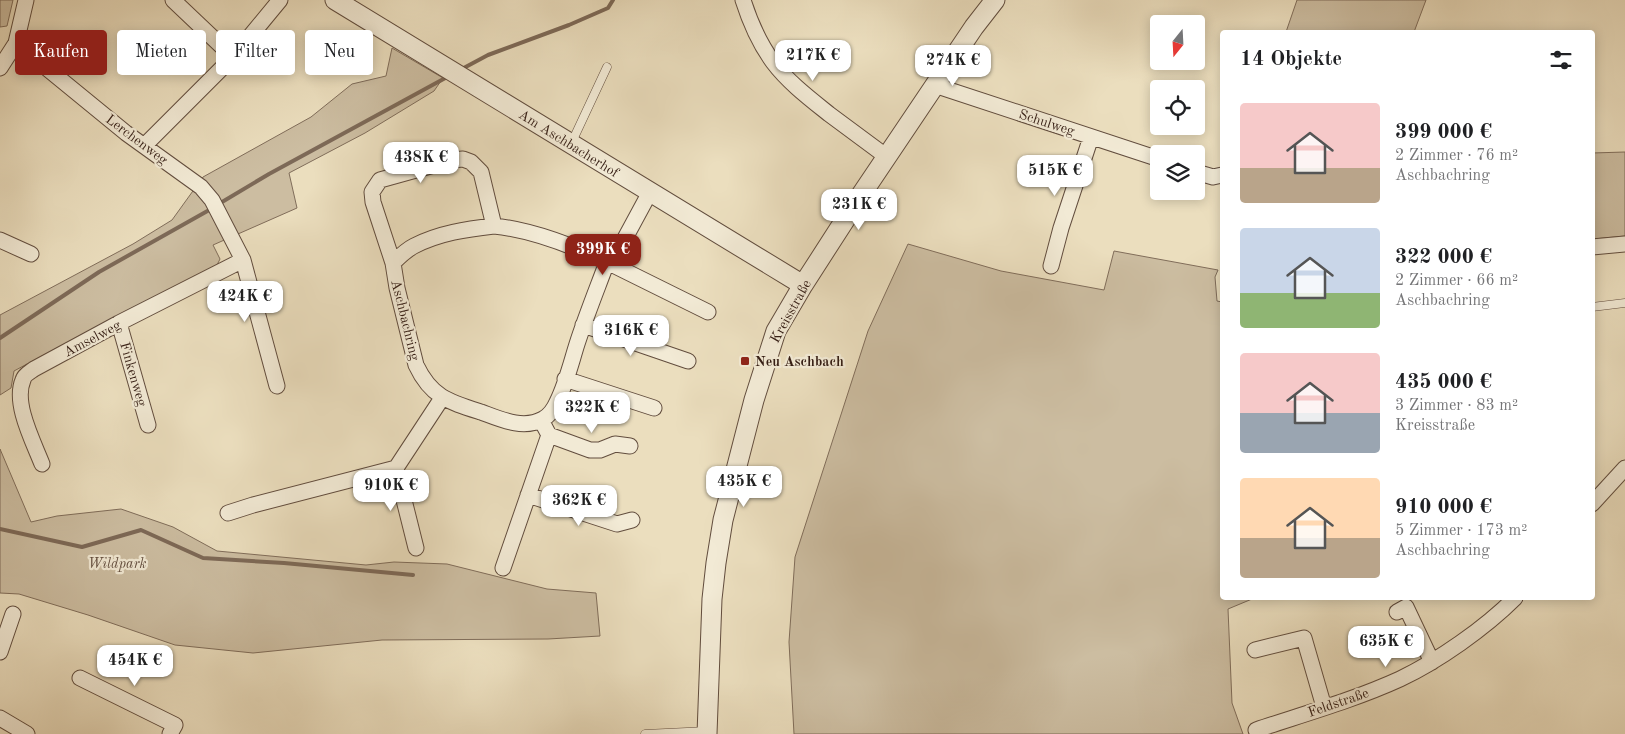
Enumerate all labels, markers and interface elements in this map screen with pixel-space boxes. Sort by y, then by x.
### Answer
north arrow [1150,15,1205,70]
map controls [1150,15,1205,200]
chip: Kaufen [15,30,107,75]
chip: Mieten [117,30,206,75]
chip: Filter [216,30,295,75]
chip: Neu [305,30,373,75]
pin: 217K € [772,39,854,82]
pin: 274K € [912,44,994,87]
icon: filters [1547,46,1575,74]
text: 217K € [786,48,840,64]
text: 14 Objekte [1240,49,1342,70]
text: 274K € [926,53,980,69]
button: locate [1150,80,1205,135]
street label: Am Aschbacherhof [516,107,622,181]
street label: Schulweg [1017,107,1077,139]
street label: Lerchenweg [103,112,170,168]
text: 399 000 € [1395,122,1492,143]
icon: home [1280,123,1340,183]
pin: 438K € [380,142,462,184]
button: layers [1150,145,1205,200]
text: 2 Zimmer · 76 m² [1395,148,1518,164]
text: 438K € [394,150,448,166]
pin: 515K € [1014,154,1096,197]
text: 515K € [1028,163,1082,179]
text: Aschbachring [1395,168,1490,184]
pin: 231K € [818,188,900,231]
text: 231K € [832,197,886,213]
pin: 399K € [562,234,644,276]
text: 399K € [576,242,630,258]
text: 322 000 € [1395,247,1492,268]
icon: home [1280,248,1340,308]
text: 2 Zimmer · 66 m² [1395,273,1518,289]
street label: Kreisstraße [768,277,814,346]
street label: Aschbachring [388,278,422,363]
pin: 424K € [204,280,286,323]
text: 424K € [218,289,272,305]
text: Aschbachring [1395,293,1490,309]
pin: 316K € [590,314,672,357]
street label: Amselweg [62,318,124,360]
text: 316K € [604,323,658,339]
street label: Finkenweg [117,340,149,408]
marker: Neu Aschbach [739,355,751,367]
place label: Neu Aschbach [755,355,844,369]
text: 435 000 € [1395,372,1492,393]
icon: home [1280,373,1340,433]
pin: 322K € [551,392,633,434]
text: 3 Zimmer · 83 m² [1395,398,1518,414]
text: 322K € [565,400,619,416]
text: Kreisstraße [1395,418,1475,434]
pin: 435K € [703,466,785,508]
pin: 910K € [350,470,432,512]
text: 435K € [717,474,771,490]
text: 910K € [364,478,418,494]
pin: 362K € [538,484,620,527]
text: 362K € [552,493,606,509]
text: 910 000 € [1395,497,1492,518]
icon: home [1280,498,1340,558]
text: 5 Zimmer · 173 m² [1395,523,1527,539]
text: Aschbachring [1395,543,1490,559]
park label: Wildpark [88,557,147,572]
pin: 635K € [1345,626,1427,668]
text: 635K € [1359,634,1413,650]
pin: 454K € [94,644,176,687]
text: 454K € [108,653,162,669]
street label: Feldstraße [1306,686,1371,720]

